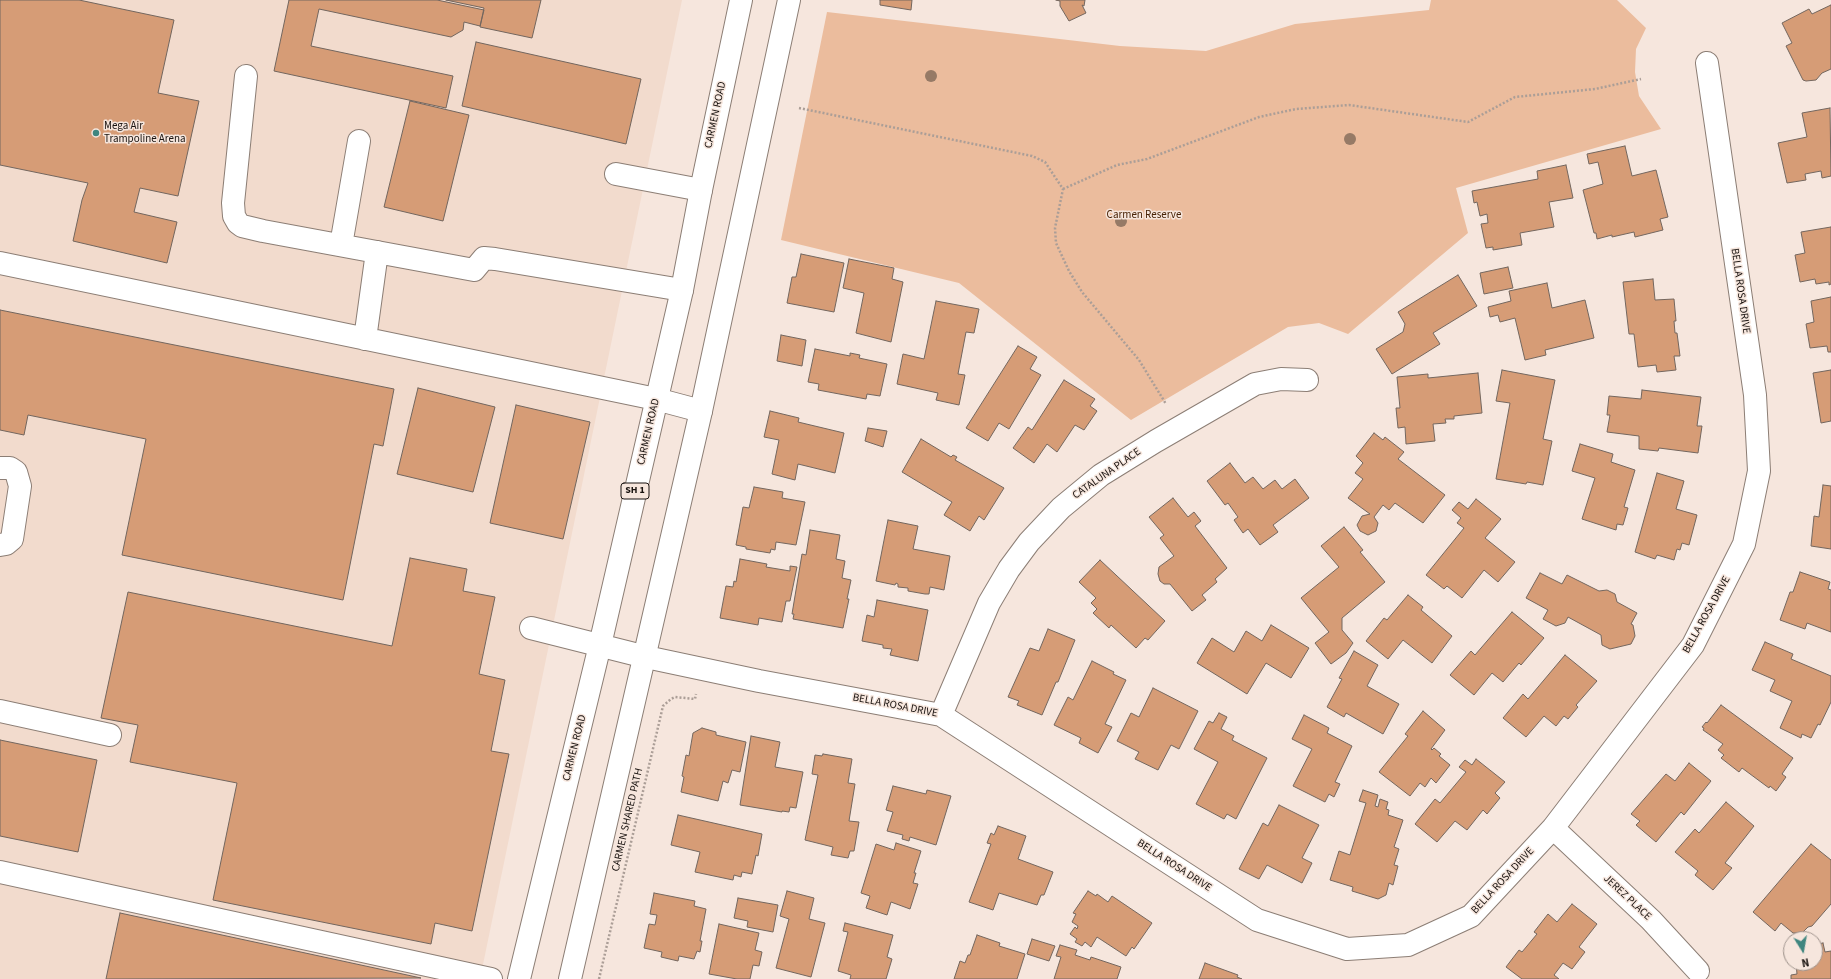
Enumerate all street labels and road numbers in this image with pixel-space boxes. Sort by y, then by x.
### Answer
street label: CARMEN ROAD [702,80,730,150]
street label: BELLA ROSA DRIVE [1727,247,1753,335]
street label: CARMEN ROAD [635,397,663,467]
street label: CATALUNA PLACE [1070,446,1144,502]
road number: SH 1 [621,483,649,499]
street label: BELLA ROSA DRIVE [1680,574,1734,656]
street label: BELLA ROSA DRIVE [851,691,939,721]
street label: CARMEN ROAD [560,714,590,782]
street label: CARMEN SHARED PATH [610,767,646,873]
street label: BELLA ROSA DRIVE [1134,837,1214,895]
street label: BELLA ROSA DRIVE [1469,845,1537,917]
street label: JEREZ PLACE [1600,872,1654,924]

